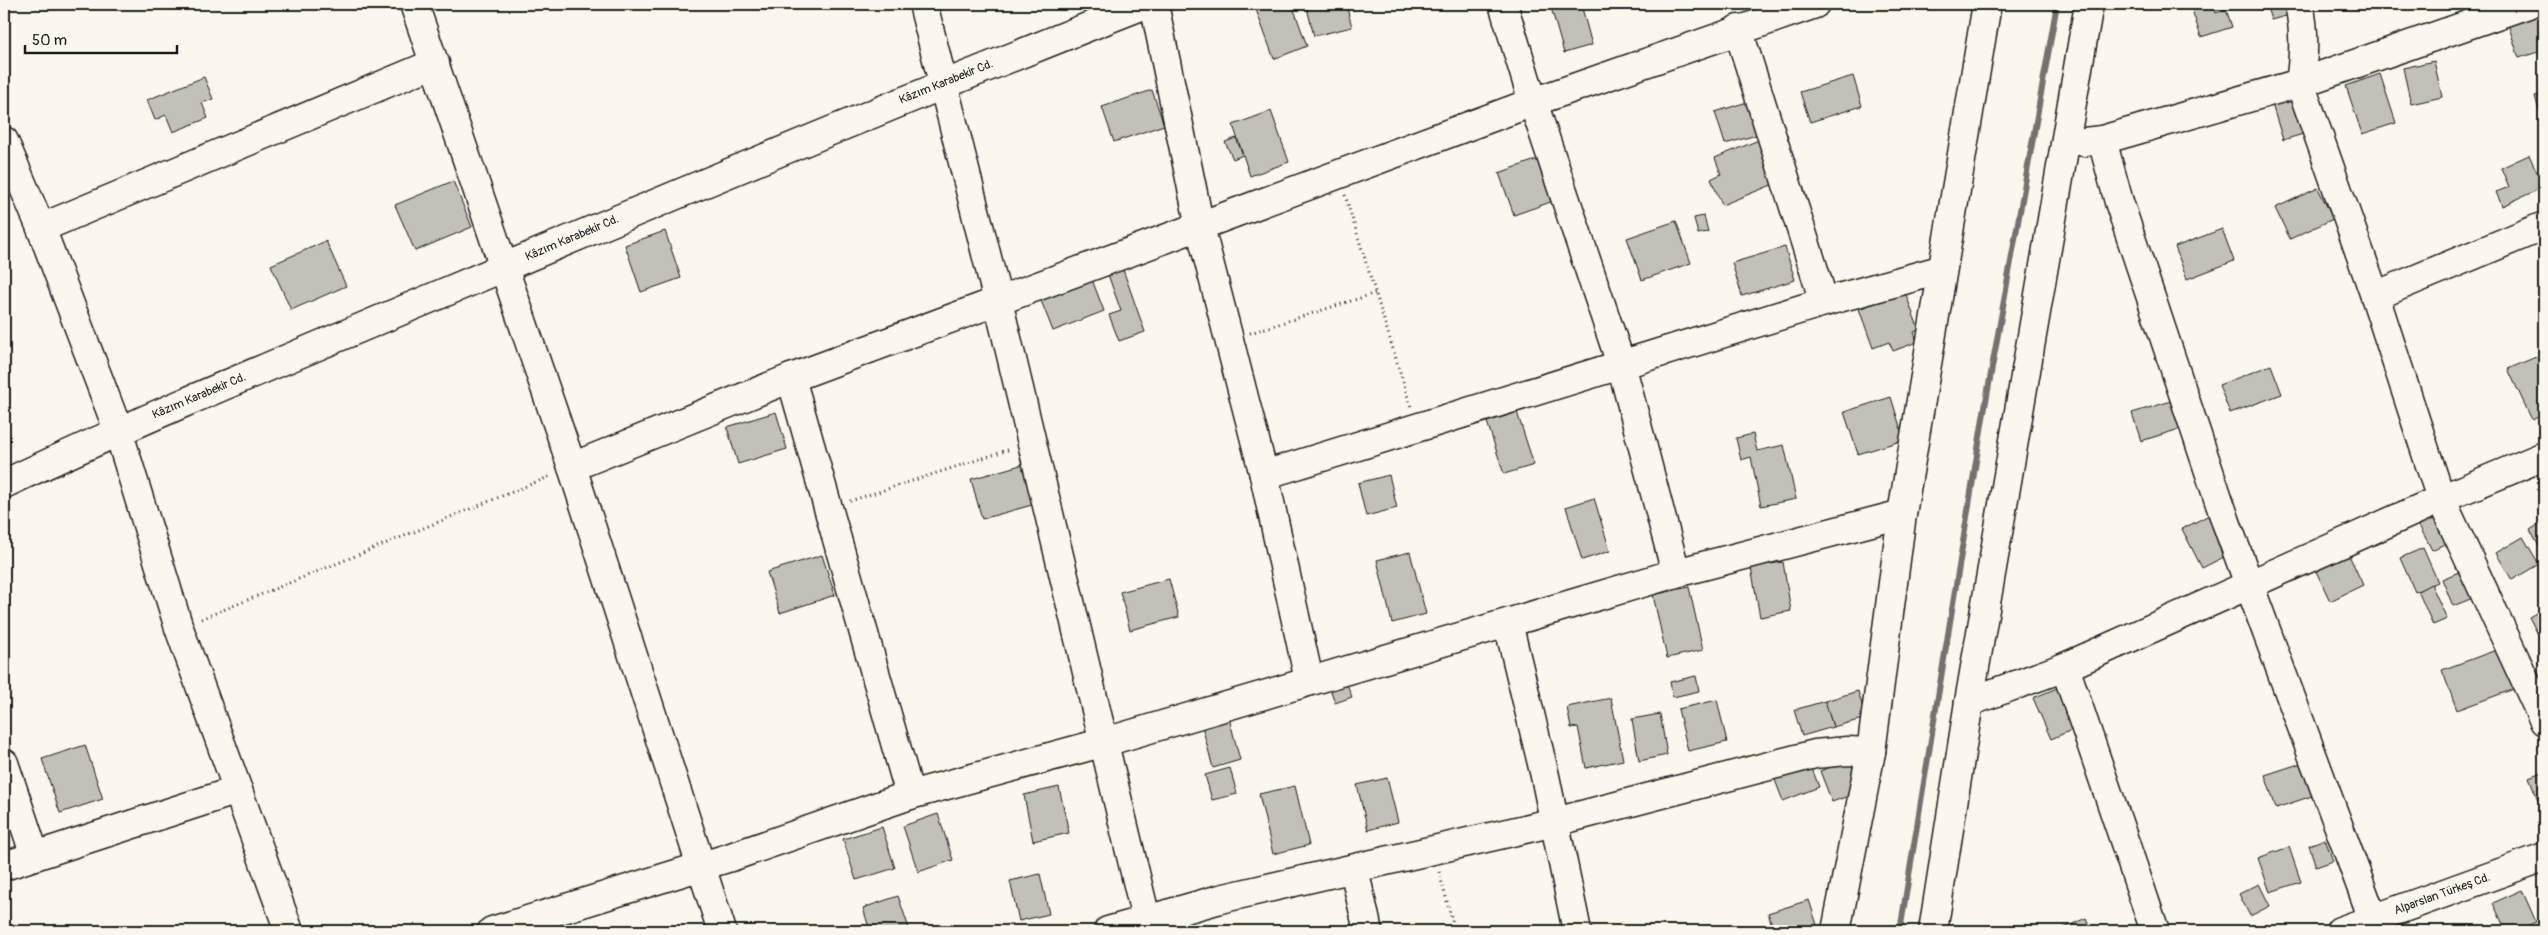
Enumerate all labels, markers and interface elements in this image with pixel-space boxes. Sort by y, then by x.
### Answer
scale bar [25,22,178,54]
text: 50 m [32,31,67,50]
street label: Kâzım Karabekir Cd. [897,56,995,108]
street label: Kâzım Karabekir Cd. [523,212,621,264]
street label: Kâzım Karabekir Cd. [150,370,248,422]
street label: Alparslan Türkeş Cd. [2392,870,2492,918]

